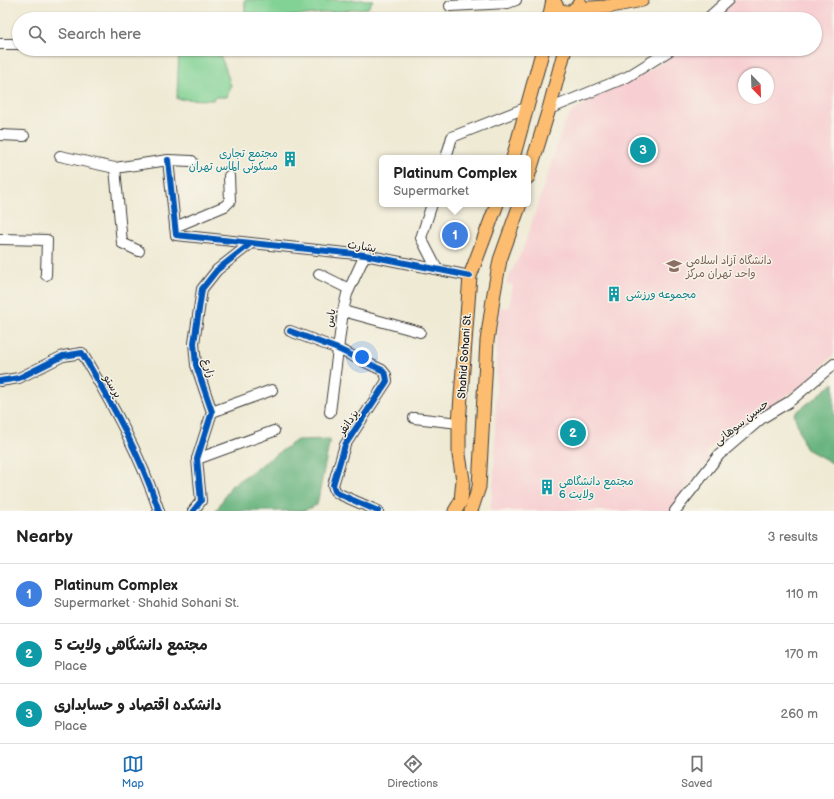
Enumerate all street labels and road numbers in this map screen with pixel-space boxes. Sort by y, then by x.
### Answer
street label: بشارت [346,238,377,256]
street label: یاس [323,308,338,328]
street label: Shahid Sohani St. [455,313,474,399]
street label: زارع [198,357,217,380]
street label: پرستو [99,371,125,401]
street label: حسین سوهانی [711,397,772,449]
street label: یزدانفر [335,407,361,438]

